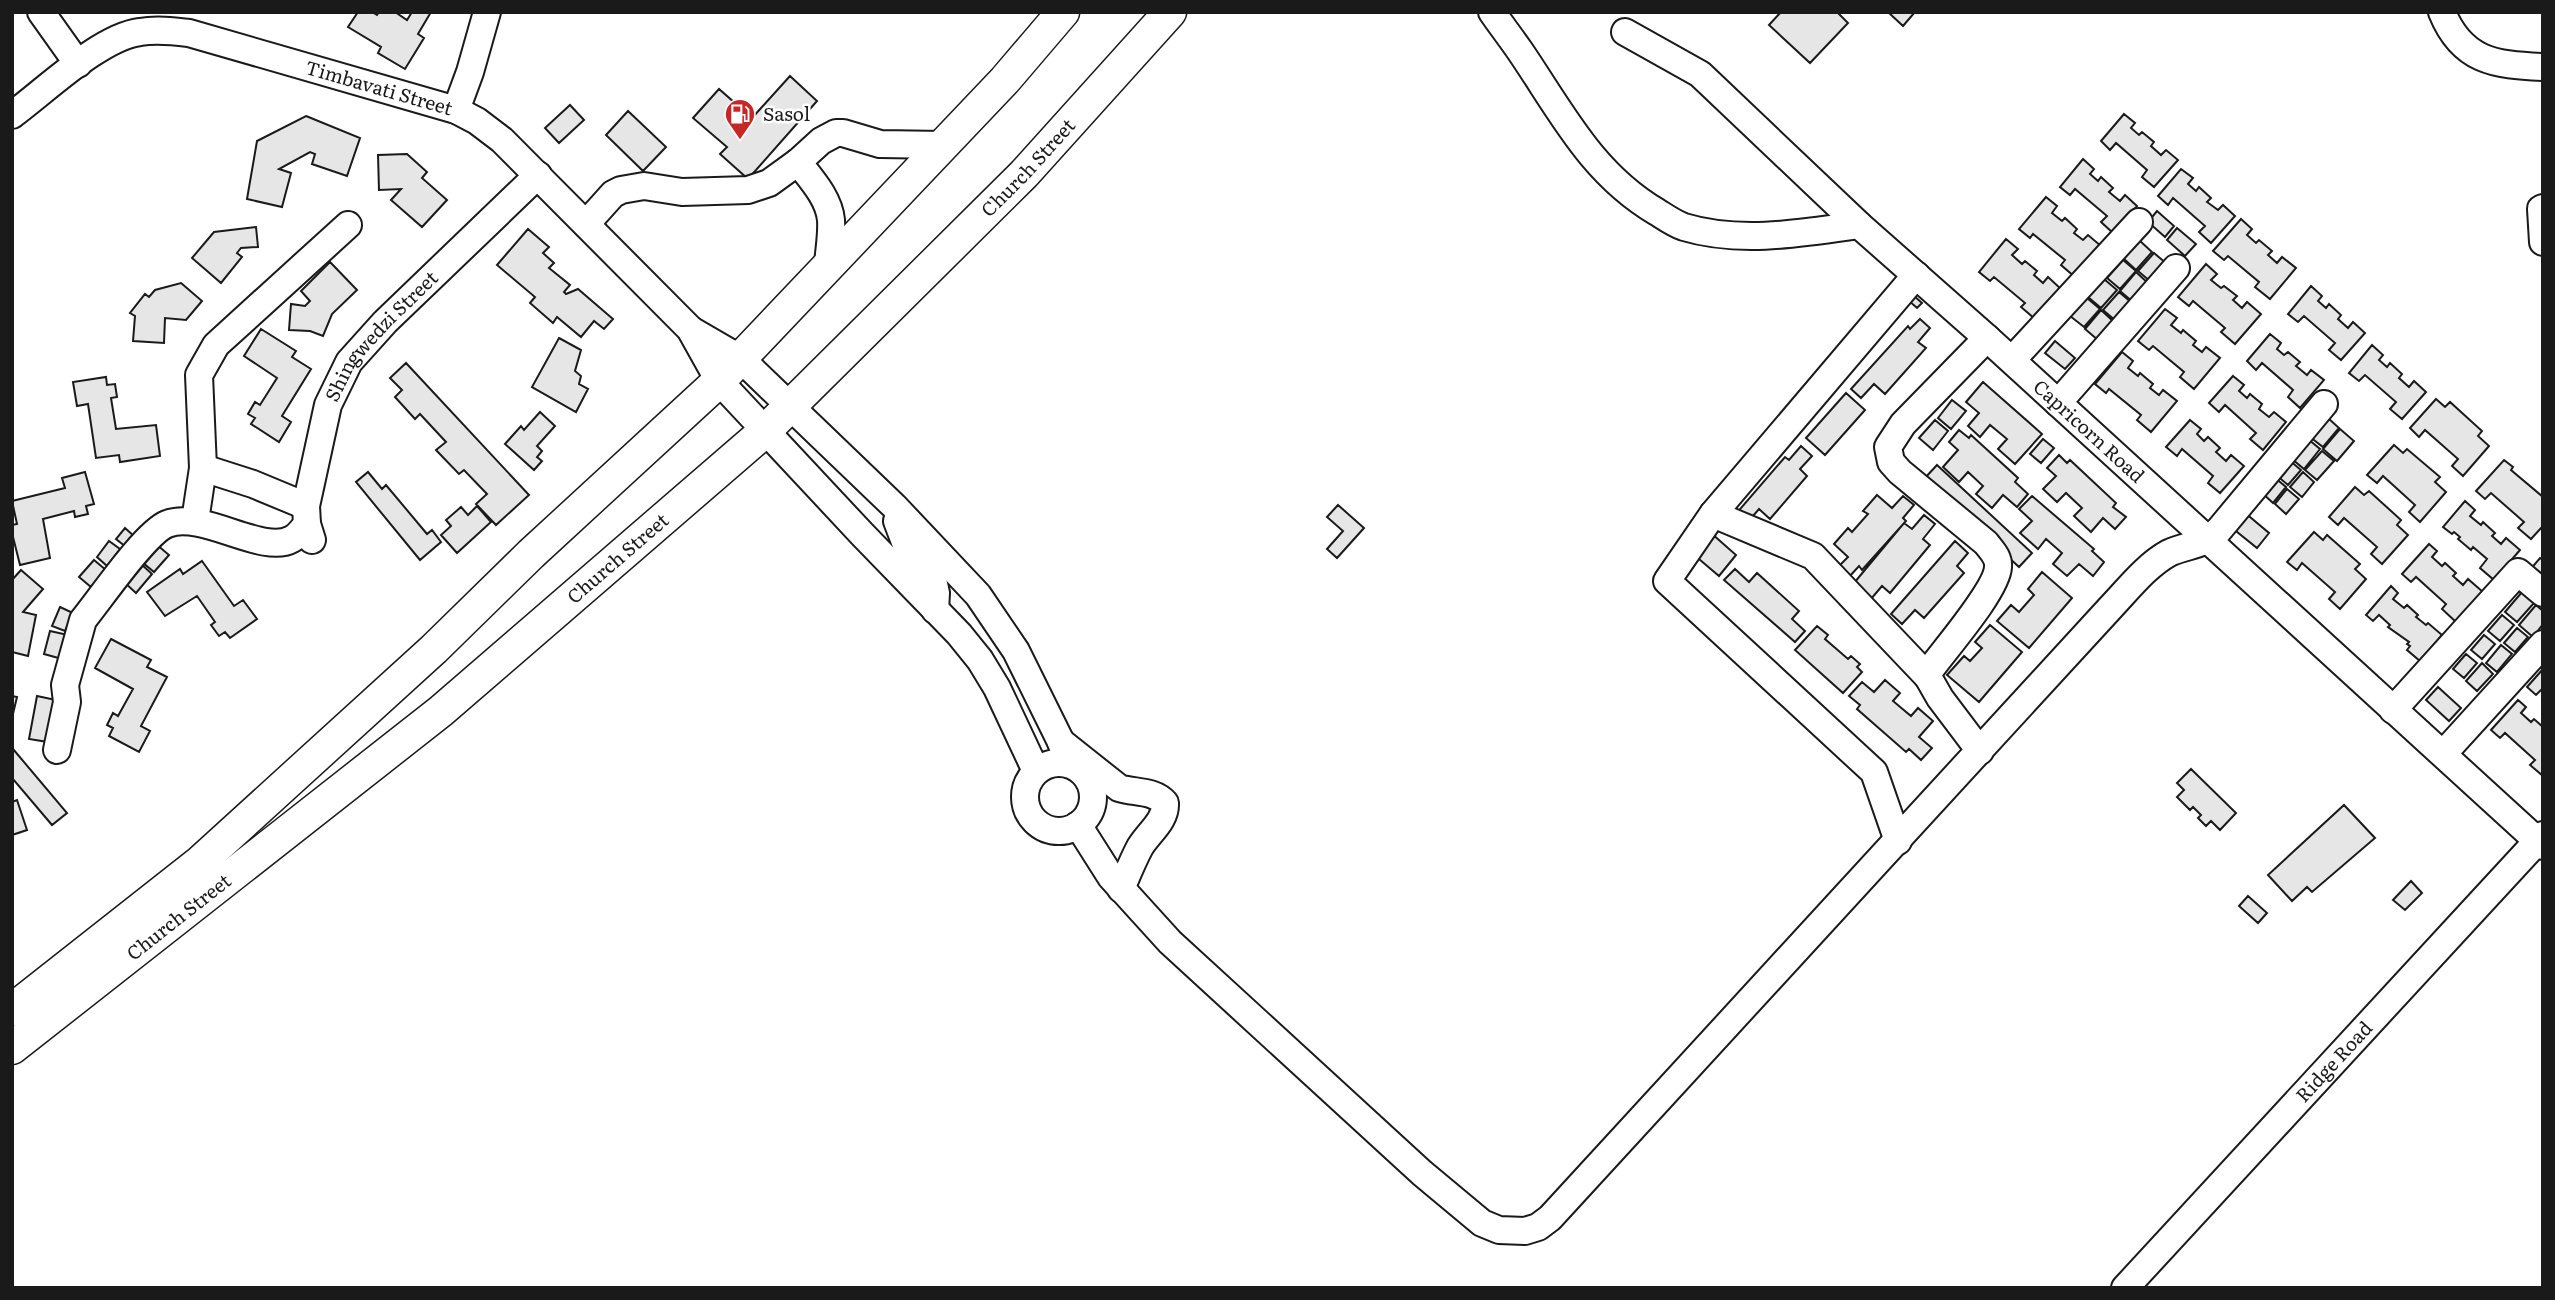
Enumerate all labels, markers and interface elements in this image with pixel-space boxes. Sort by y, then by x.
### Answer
street label: Timbavati Street [302,52,457,121]
fuel station icon: Sasol [723,97,757,141]
place label: Sasol [763,99,810,127]
street label: Church Street [974,111,1081,222]
street label: Shingwedzi Street [317,263,444,406]
street label: Capricorn Road [2028,372,2152,489]
street label: Church Street [560,506,674,609]
street label: Church Street [120,866,237,966]
street label: Ridge Road [2288,1014,2378,1108]

